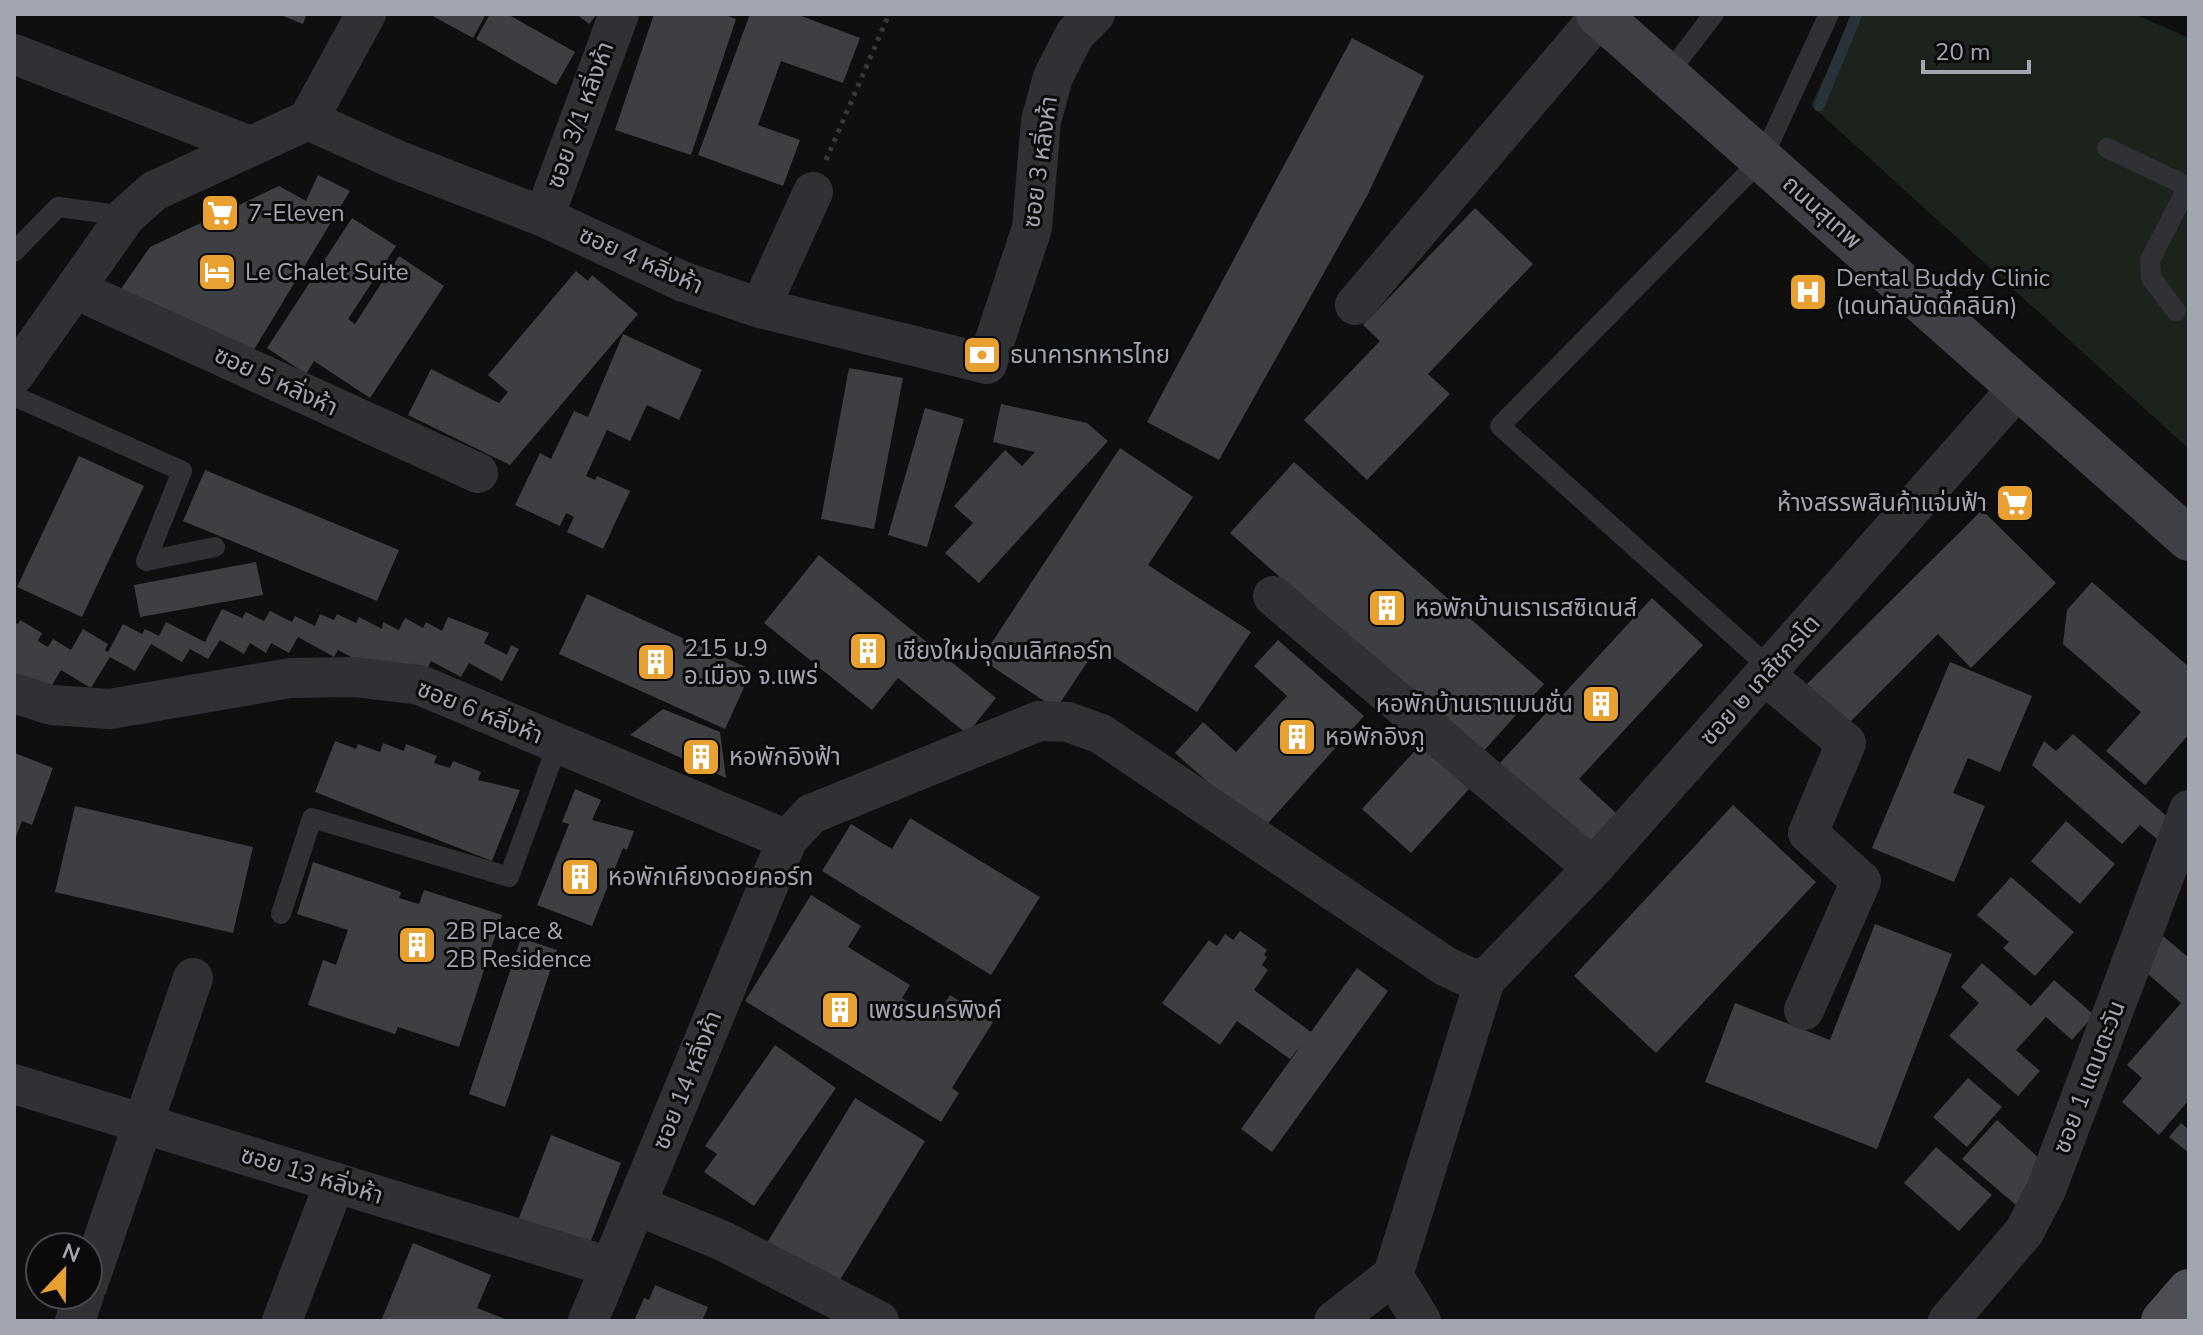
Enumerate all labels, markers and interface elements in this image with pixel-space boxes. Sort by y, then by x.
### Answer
scale bar [1923,24,2029,74]
text: 20 m [1935,36,1991,68]
street label: ซอย 3/1 หลิ่งห้า [539,37,621,193]
street label: ซอย 3 หลิ่งห้า [1015,94,1065,230]
street label: ถนนสุเทพ [1776,168,1868,256]
supermarket icon: 7-Eleven [199,192,241,234]
place label: 7-Eleven [248,197,345,229]
street label: ซอย 4 หลิ่งห้า [574,218,708,302]
hotel icon: Le Chalet Suite [196,251,238,293]
place label: Le Chalet Suite [245,256,409,288]
place label: Dental Buddy Clinic (เดนทัลบัดดี้คลินิก) [1836,262,2050,322]
hospital icon: Dental Buddy Clinic (เดนทัลบัดดี้คลินิก) [1787,271,1829,313]
bank icon: ธนาคารทหารไทย [961,334,1003,376]
street label: ซอย 5 หลิ่งห้า [209,338,343,424]
place label: ธนาคารทหารไทย [1010,339,1170,371]
supermarket icon: ห้างสรรพสินค้าแจ่มฟ้า [1994,482,2036,524]
place label: ห้างสรรพสินค้าแจ่มฟ้า [1777,487,1987,519]
building icon: หอพักบ้านเราเรสซิเดนส์ [1366,587,1408,629]
place label: หอพักบ้านเราเรสซิเดนส์ [1415,592,1637,624]
street label: ซอย ๒ เภสัชกรโต [1693,608,1827,752]
building icon: เชียงใหม่อุดมเลิศคอร์ท [847,630,889,672]
place label: 215 ม.9 อ.เมือง จ.แพร่ [684,632,818,692]
place label: เชียงใหม่อุดมเลิศคอร์ท [896,635,1113,667]
building icon: 215 ม.9 อ.เมือง จ.แพร่ [635,641,677,683]
street label: ซอย 6 หลิ่งห้า [413,672,547,752]
building icon: หอพักบ้านเราแมนชั่น [1580,683,1622,725]
place label: หอพักบ้านเราแมนชั่น [1376,688,1573,720]
building icon: หอพักอิงภู [1276,716,1318,758]
place label: หอพักอิงภู [1325,721,1425,753]
building icon: หอพักอิงฟ้า [680,736,722,778]
place label: หอพักอิงฟ้า [729,741,841,773]
building icon: หอพักเคียงดอยคอร์ท [559,856,601,898]
place label: หอพักเคียงดอยคอร์ท [608,861,813,893]
place label: 2B Place & 2B Residence [445,915,592,975]
building icon: 2B Place & 2B Residence [396,924,438,966]
building icon: เพชรนครพิงค์ [819,989,861,1031]
place label: เพชรนครพิงค์ [868,994,1002,1026]
street label: ซอย 1 แดนตะวัน [2045,996,2133,1158]
street label: ซอย 14 หลิ่งห้า [645,1006,729,1154]
street label: ซอย 13 หลิ่งห้า [237,1138,387,1212]
north arrow [24,1231,104,1311]
text: N [58,1236,84,1270]

